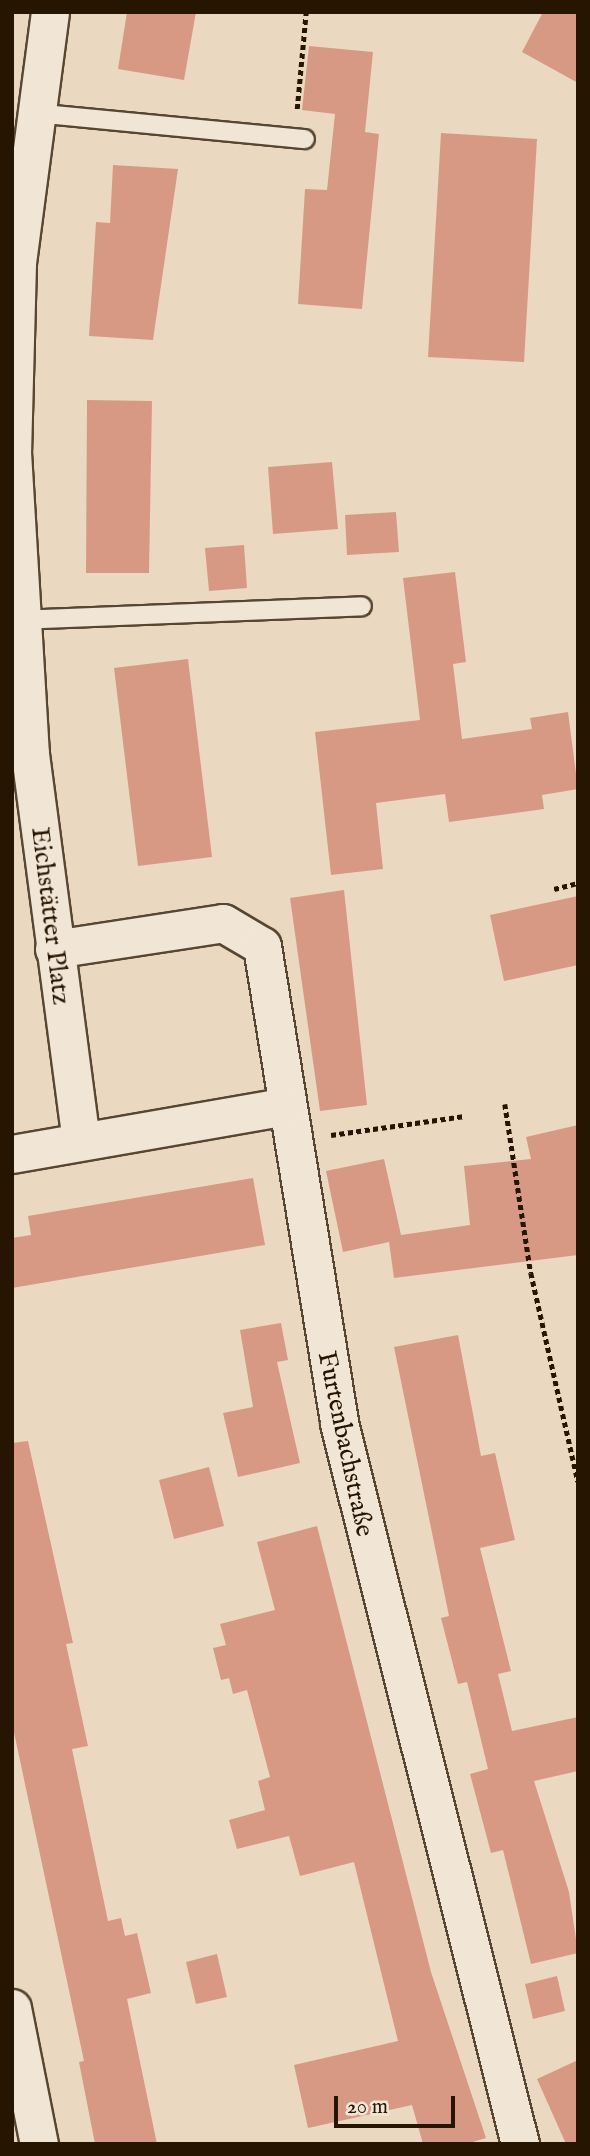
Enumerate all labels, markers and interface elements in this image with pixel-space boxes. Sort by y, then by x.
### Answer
street label: Eichstätter Platz [24,826,76,1006]
street label: Furtenbachstraße [310,1349,380,1539]
scale bar [338,2082,459,2126]
text: 20 m [347,2094,388,2121]

